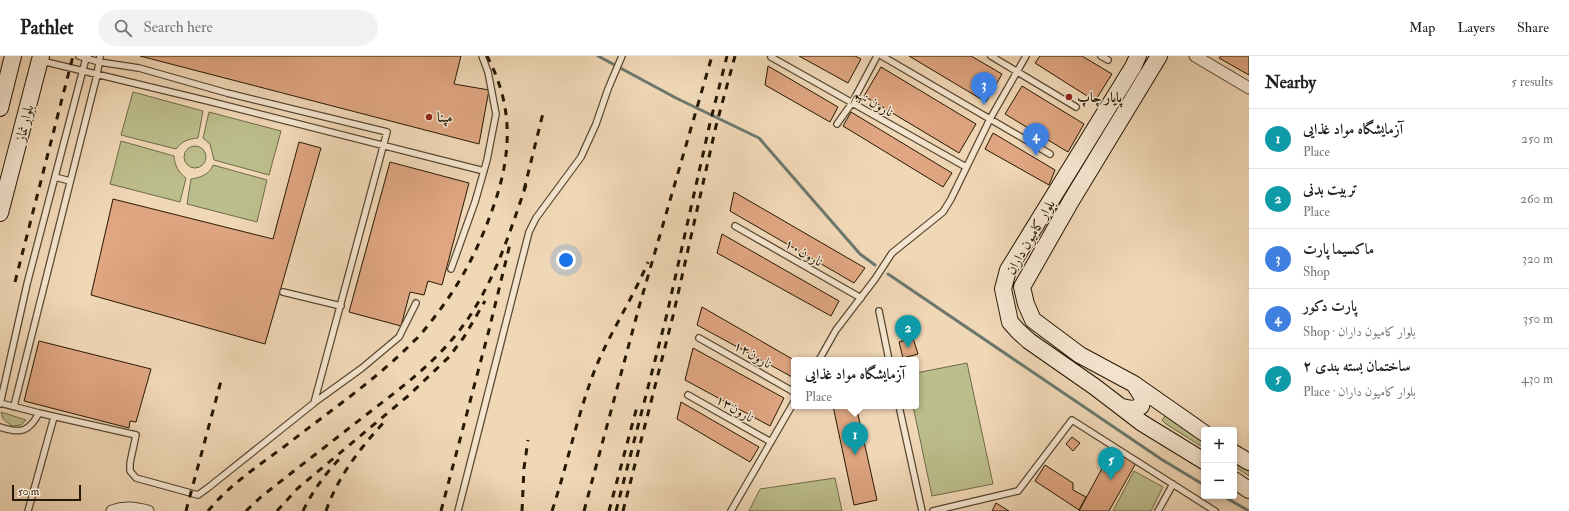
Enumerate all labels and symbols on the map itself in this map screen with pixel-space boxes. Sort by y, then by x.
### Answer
pin: 3 [971,72,997,105]
street label: نارون نهم [848,84,897,125]
place label: پایار چاپ [1077,89,1123,108]
marker: پایار چاپ [1064,92,1074,102]
street label: بلوار نماز [11,103,37,145]
place label: مپنا [437,109,452,127]
marker: مپنا [424,112,434,122]
pin: 4 [1023,123,1049,156]
street label: بلوار کامیون داران [1002,196,1059,278]
street label: نارون۱۰ [782,235,826,270]
your location [556,250,576,270]
pin: 2 [895,315,921,348]
street label: نارون۱۲ [731,337,775,372]
street label: نارون۱۳ [713,391,757,426]
pin: 1 [842,422,868,455]
pin: 5 [1098,447,1124,480]
scale bar [12,483,81,502]

